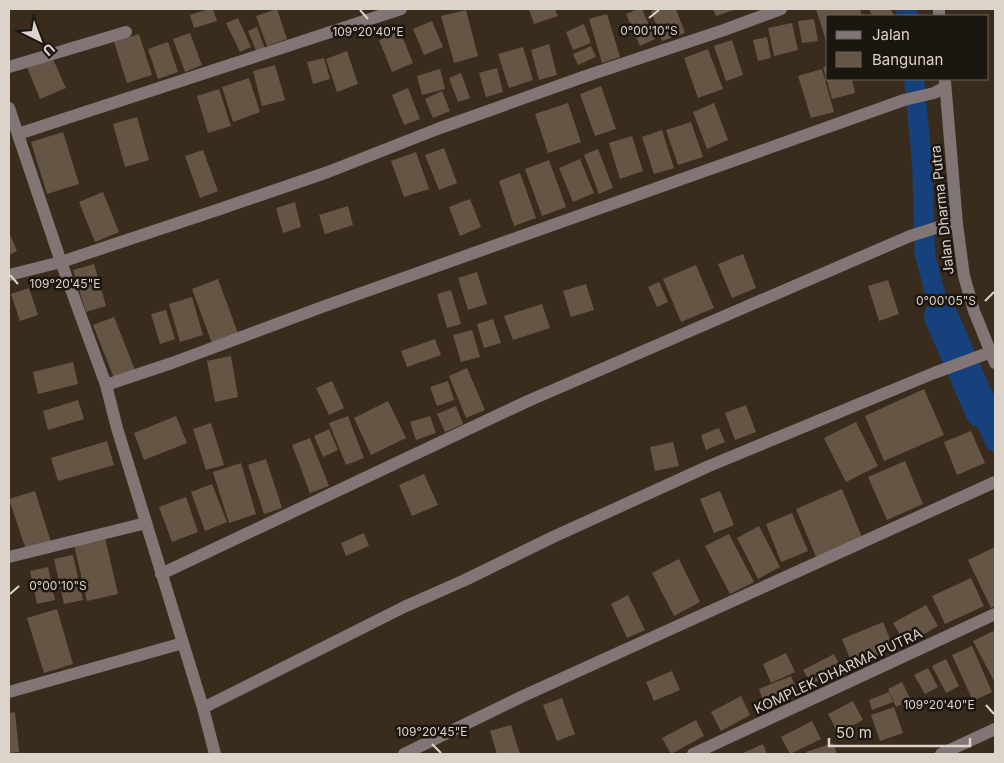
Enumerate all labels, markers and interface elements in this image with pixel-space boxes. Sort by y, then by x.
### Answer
north arrow [15,15,65,65]
legend [826,15,989,80]
text: 0°00'10"S [620,23,678,38]
text: 109°20'40"E [332,24,404,39]
text: Jalan [872,25,910,44]
text: U [40,40,59,60]
text: Bangunan [872,50,943,69]
street label: Jalan Dharma Putra [926,144,957,276]
text: 109°20'45"E [30,276,100,291]
text: 0°00'05"S [916,293,976,308]
text: 0°00'10"S [29,578,87,593]
street label: KOMPLEK DHARMA PUTRA [751,624,925,717]
text: 109°20'40"E [903,697,975,712]
scale bar [829,716,970,748]
text: 50 m [836,723,872,742]
text: 109°20'45"E [397,724,467,739]

